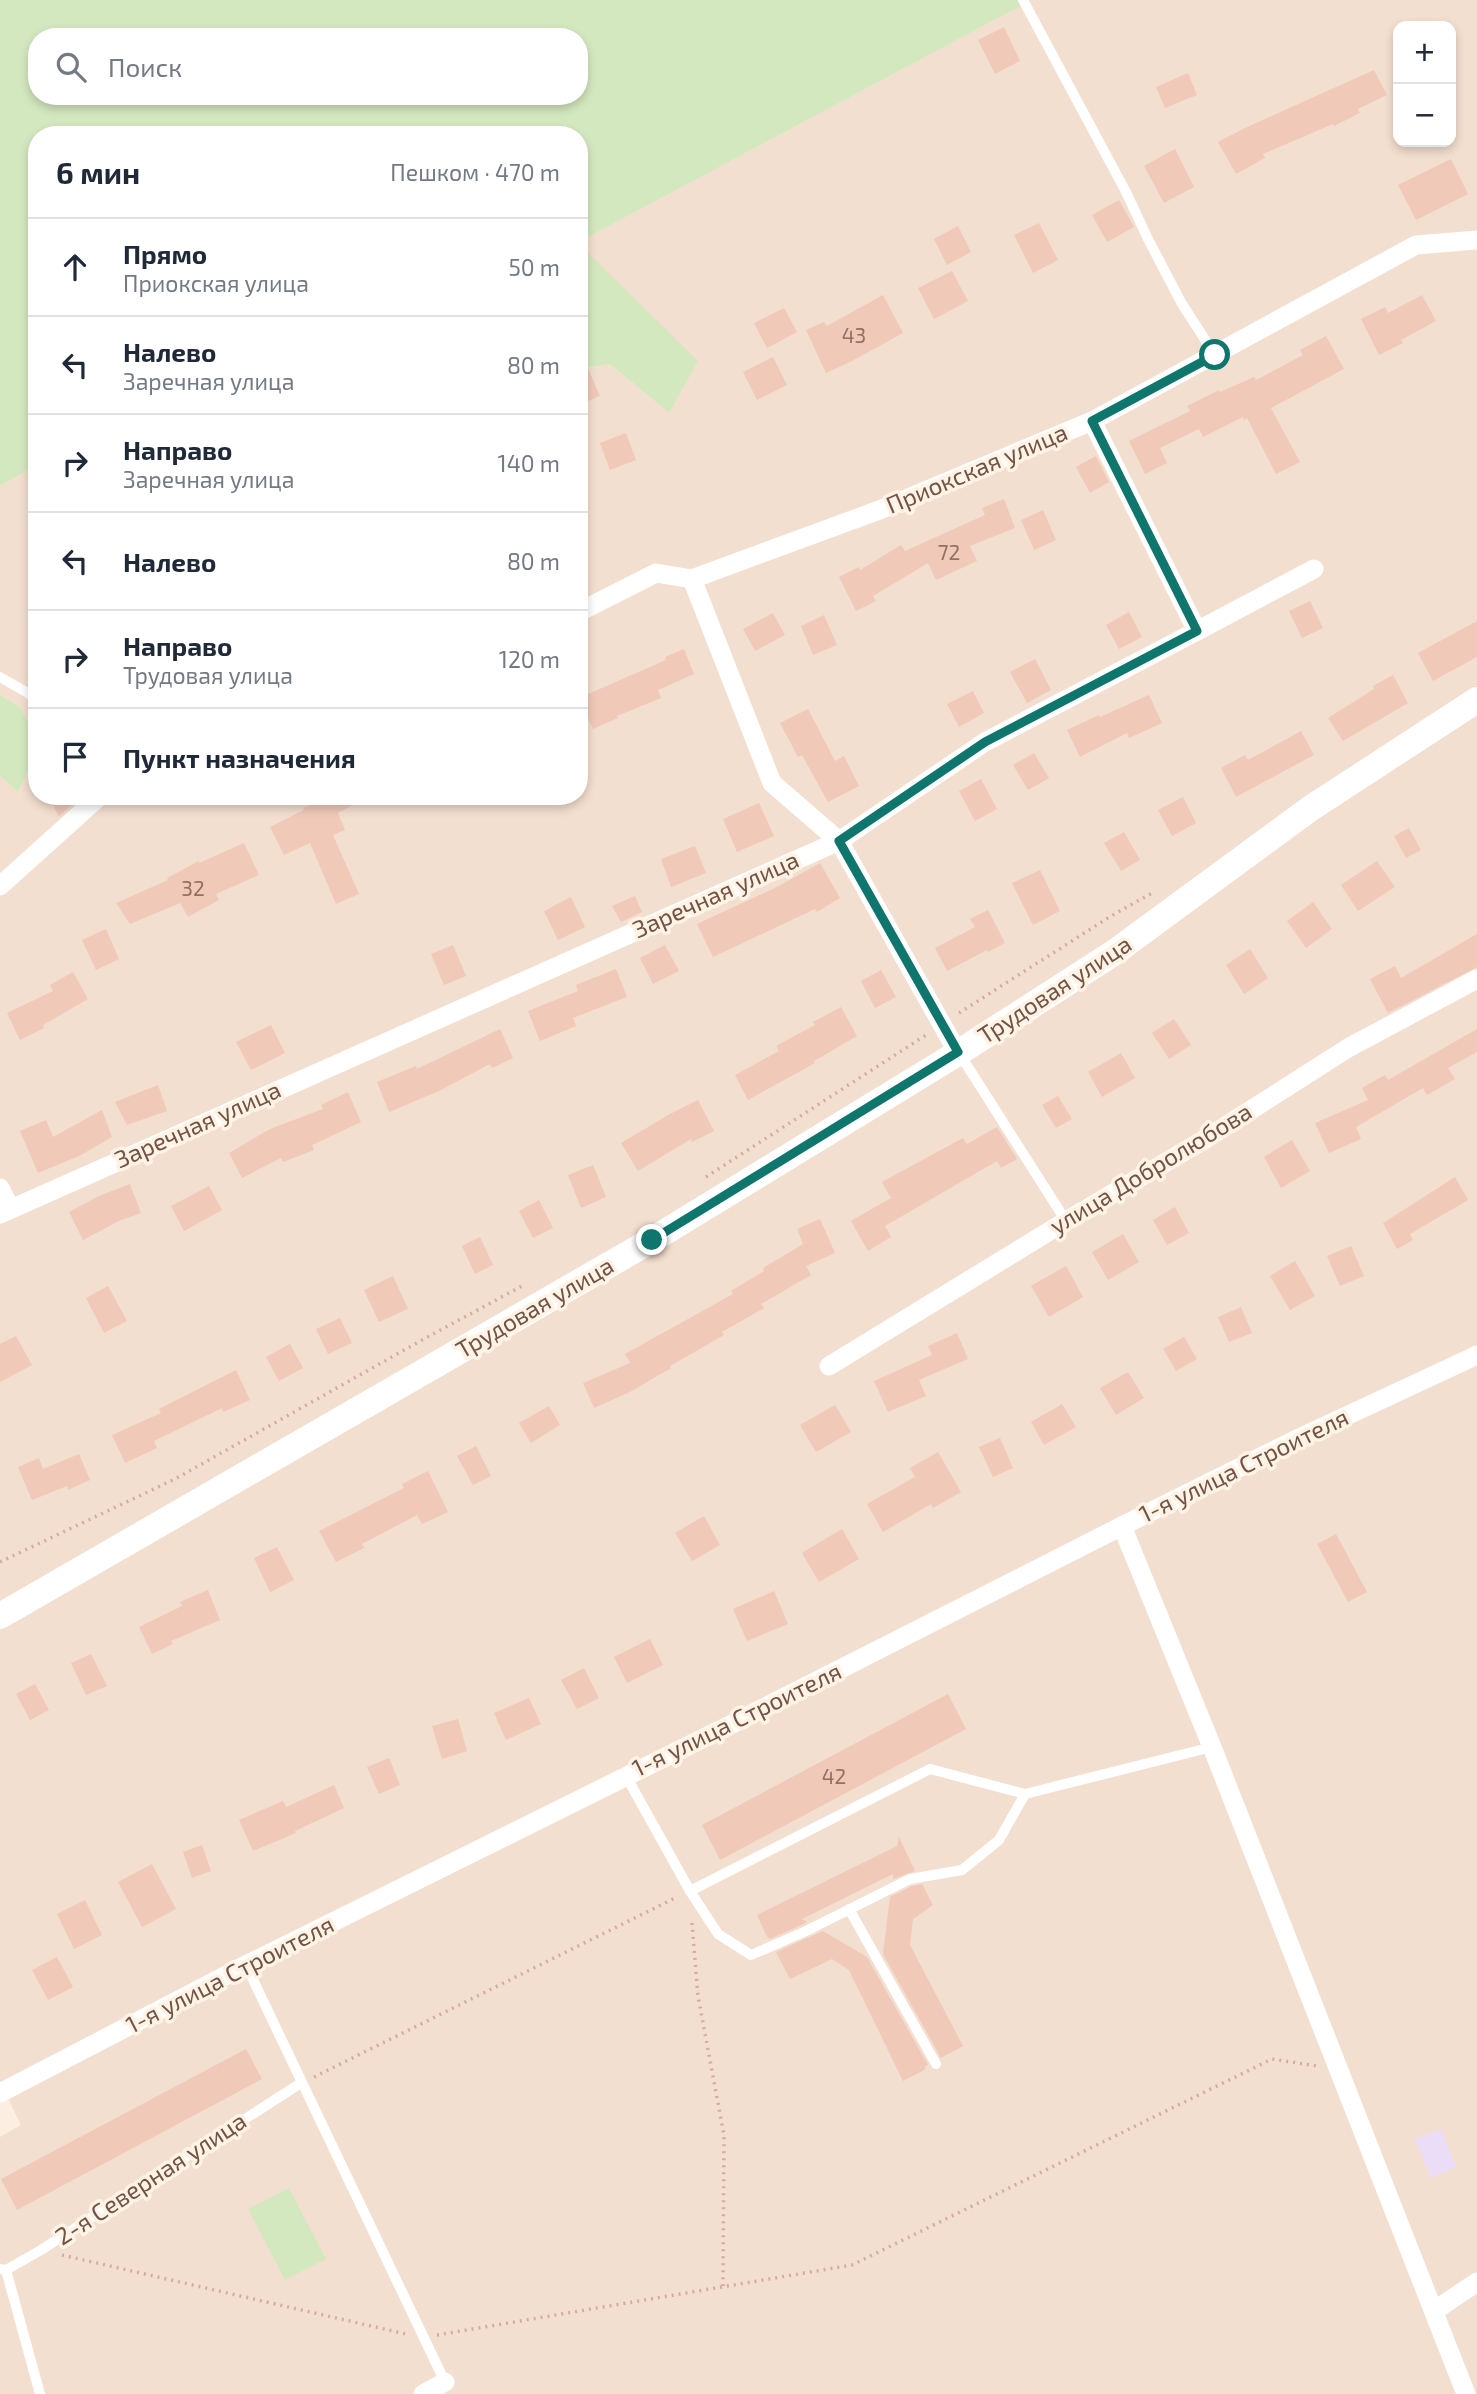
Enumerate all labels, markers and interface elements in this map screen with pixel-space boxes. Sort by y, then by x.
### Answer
map controls [1393,21,1456,147]
button: + [1393,21,1456,84]
search box [28,28,588,105]
icon: search [52,48,90,86]
text: Поиск [108,51,182,82]
button: − [1393,84,1456,147]
text: 6 мин [56,154,140,190]
text: Пешком · 470 m [390,158,560,186]
text: Прямо [123,238,207,269]
icon: ahead [56,248,94,286]
text: 50 m [509,253,560,281]
text: Приокская улица [123,269,309,297]
house number: 43 [842,322,866,347]
text: Налево [123,336,216,367]
route start [1199,339,1230,370]
icon: left [56,346,94,384]
text: 80 m [507,351,560,379]
text: Заречная улица [123,367,294,395]
street label: Приокская улица [881,416,1072,520]
text: Направо [123,434,232,465]
icon: right [56,444,94,482]
text: 140 m [498,449,560,477]
text: Заречная улица [123,465,294,493]
house number: 72 [938,539,960,564]
icon: left [56,542,94,580]
text: Налево [123,546,216,577]
text: 80 m [507,547,560,575]
text: Направо [123,630,232,661]
icon: right [56,640,94,678]
text: 120 m [499,645,560,673]
text: Трудовая улица [123,661,293,689]
icon: arrive [56,738,94,776]
text: Пункт назначения [123,742,356,773]
street label: Заречная улица [628,844,803,944]
house number: 32 [181,875,205,900]
street label: Трудовая улица [972,928,1137,1050]
street label: Заречная улица [110,1074,285,1174]
street label: улица Добролюбова [1044,1096,1257,1240]
route end [636,1224,667,1255]
street label: Трудовая улица [450,1250,619,1364]
street label: 1-я улица Строителя [1134,1401,1353,1529]
street label: 1-я улица Строителя [627,1655,846,1783]
house number: 42 [822,1763,846,1788]
street label: 1-я улица Строителя [121,1909,339,2040]
street label: 2-я Северная улица [49,2105,252,2251]

